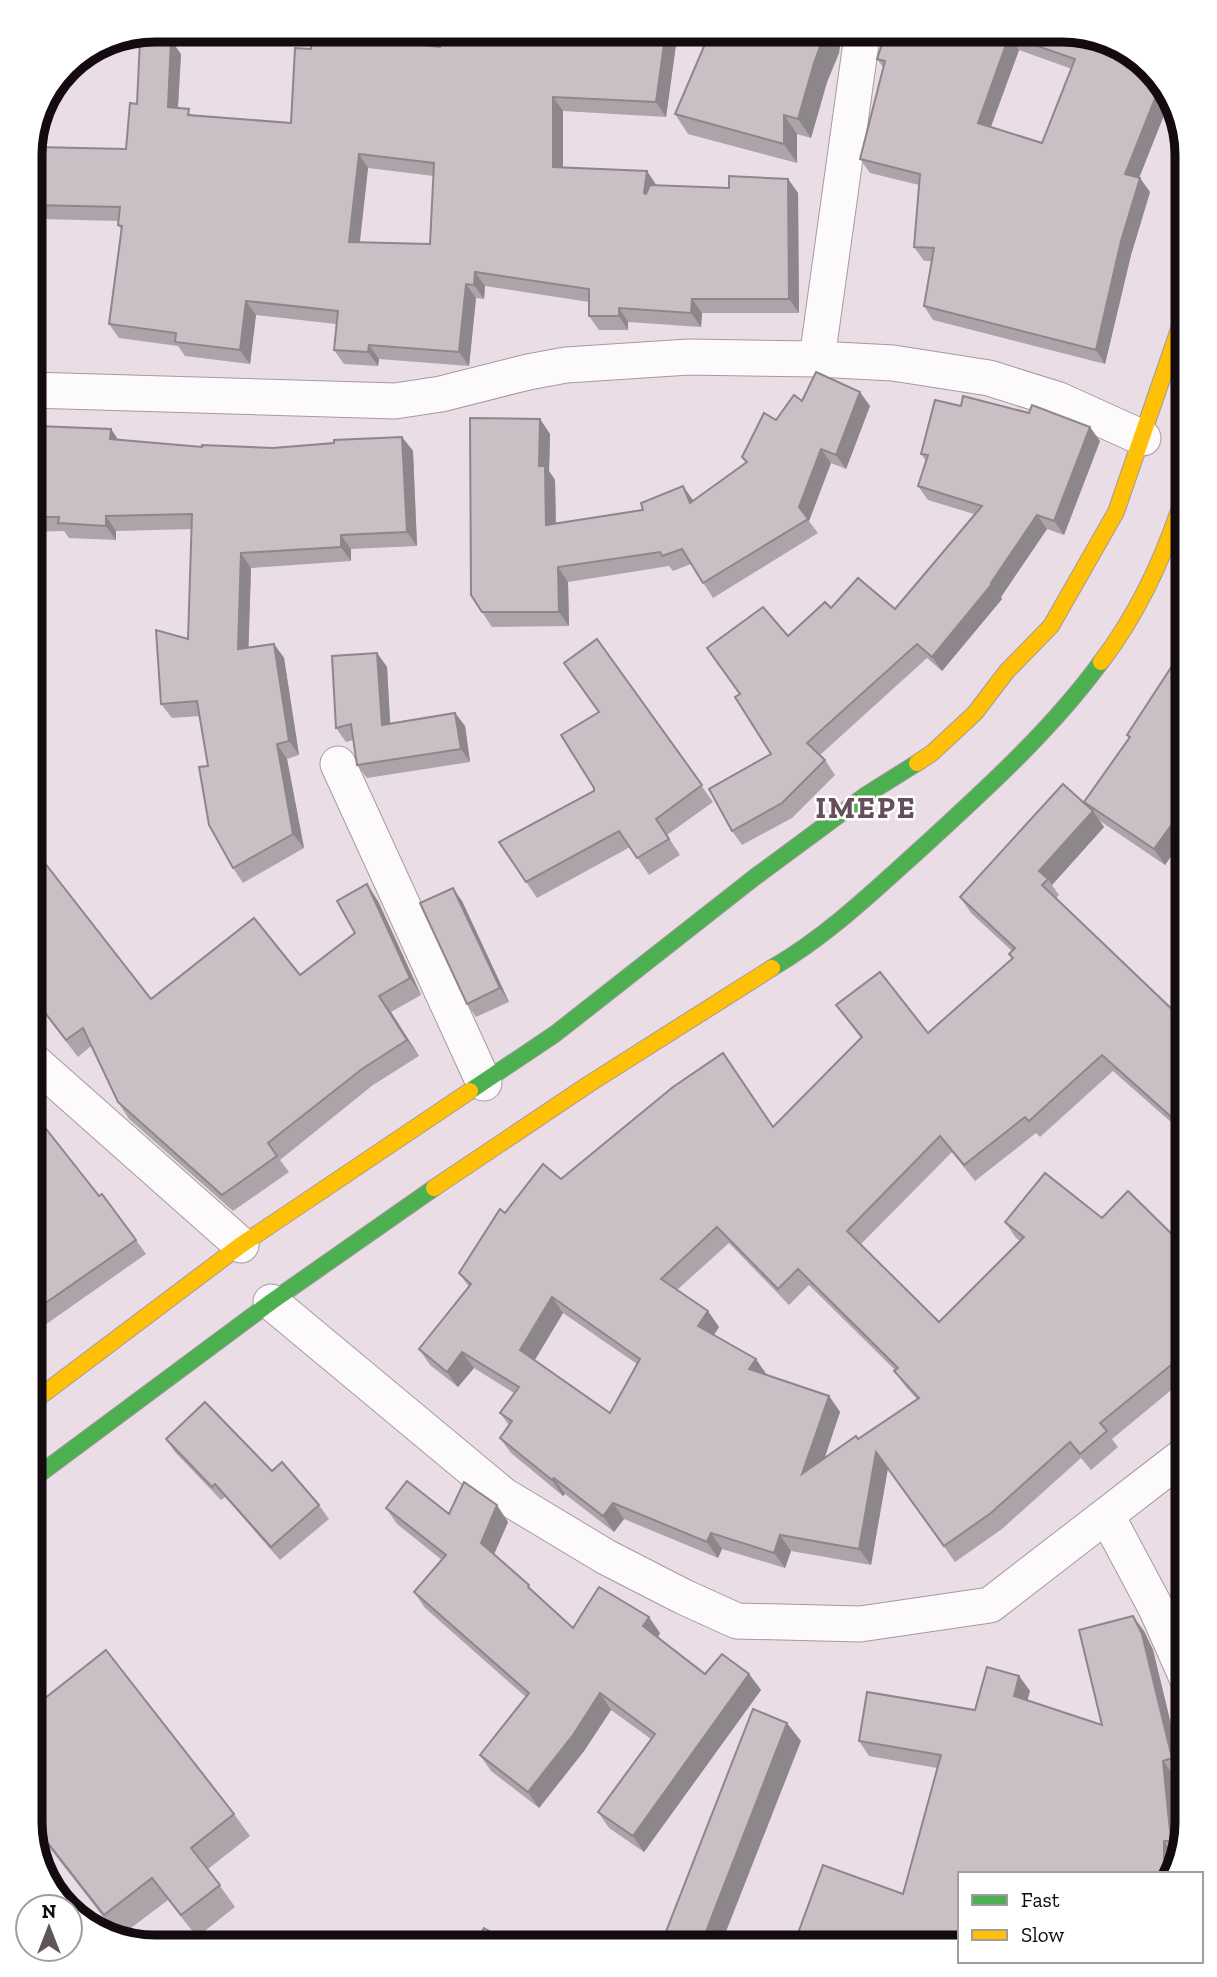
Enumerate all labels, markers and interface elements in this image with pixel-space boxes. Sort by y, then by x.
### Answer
district label: IMEPE [816,790,916,826]
legend [958,1872,1203,1963]
text: Fast [1021,1887,1060,1912]
north arrow [14,1893,84,1963]
text: N [42,1900,56,1923]
text: Slow [1021,1922,1064,1947]

